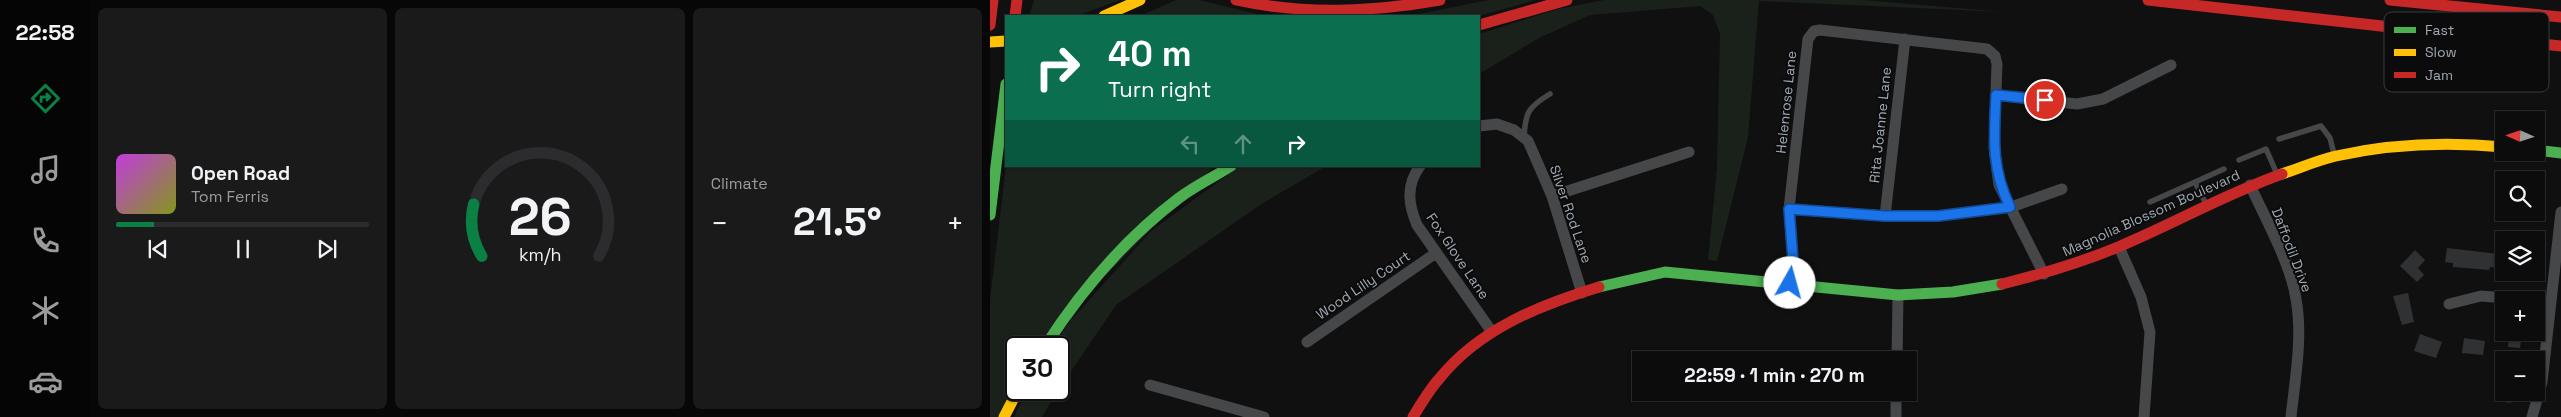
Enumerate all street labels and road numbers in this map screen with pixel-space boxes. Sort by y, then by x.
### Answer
street label: Helenrose Lane [1772,50,1800,154]
street label: Rita Joanne Lane [1865,66,1895,184]
street label: Silver Rod Lane [1546,163,1596,265]
street label: Magnolia Blossom Boulevard [2059,166,2243,260]
street label: Daffodil Drive [2268,205,2316,295]
street label: Fox Glove Lane [1422,209,1494,303]
street label: Wood Lilly Court [1312,247,1414,323]

